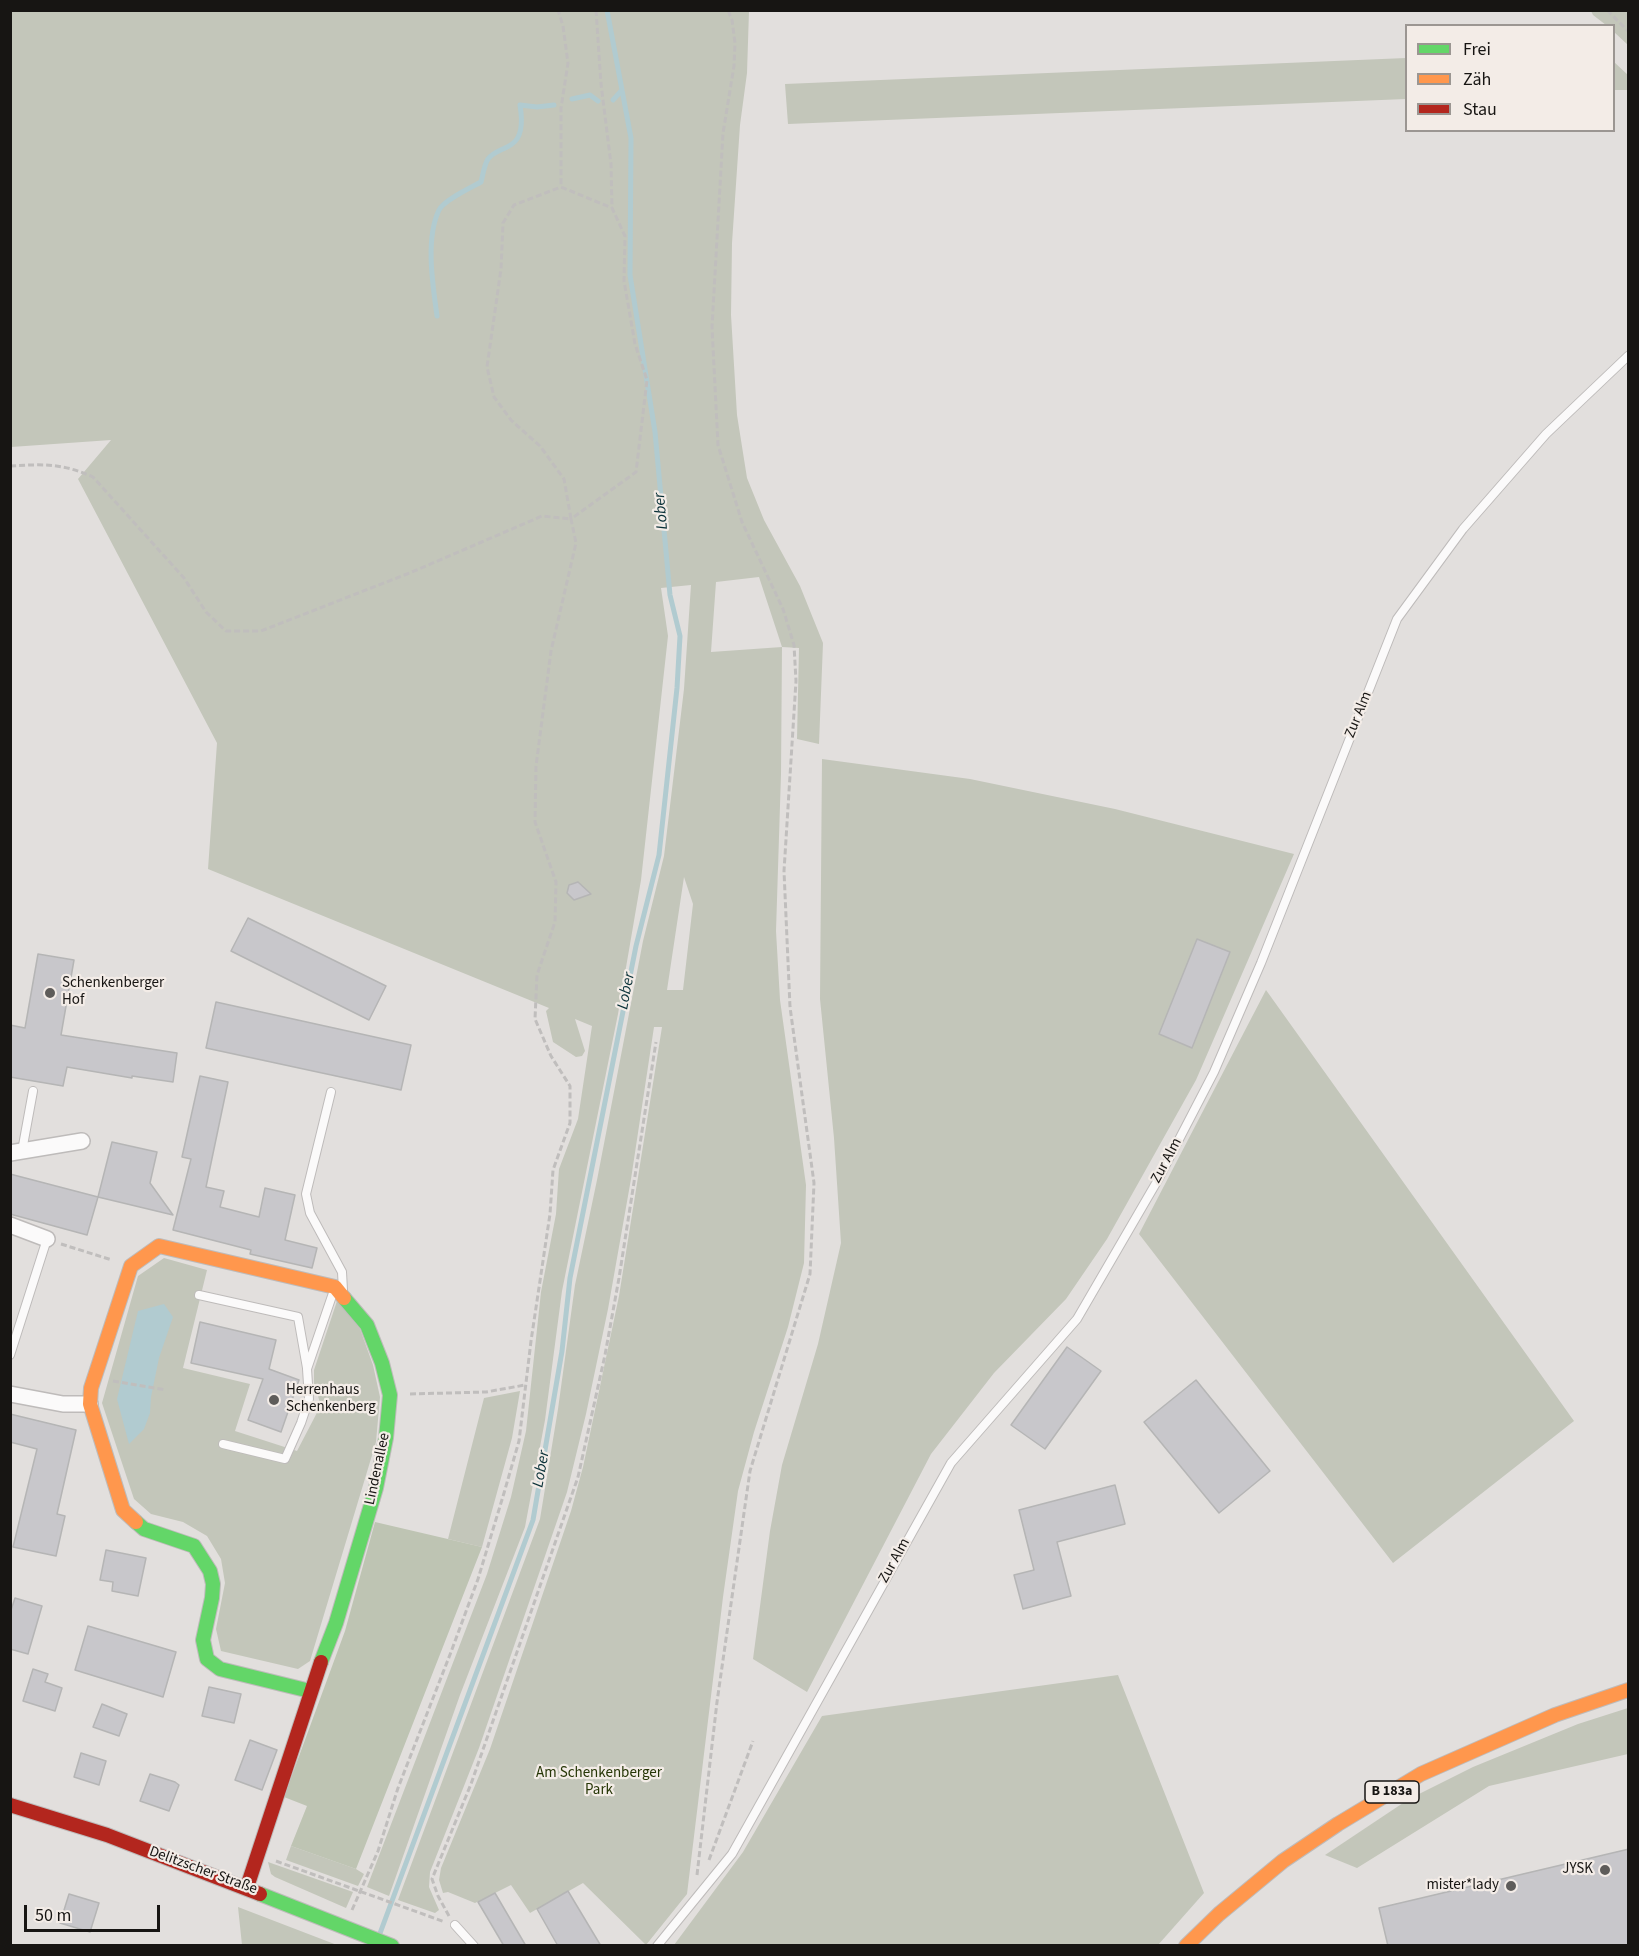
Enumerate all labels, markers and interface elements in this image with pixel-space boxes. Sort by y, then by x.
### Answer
legend [1405,24,1615,132]
text: Frei [1463,37,1491,62]
text: Zäh [1463,67,1491,92]
text: Stau [1463,97,1497,122]
water label: Lober [651,492,673,530]
street label: Zur Alm [1342,689,1376,741]
water label: Lober [614,971,640,1011]
place label: Schenkenberger Hof [62,975,164,1010]
marker: Schenkenberger Hof [43,986,57,1000]
street label: Zur Alm [1148,1135,1186,1187]
place label: Herrenhaus Schenkenberg [286,1382,376,1417]
marker: Herrenhaus Schenkenberg [267,1393,281,1407]
street label: Lindenallee [362,1431,394,1507]
water label: Lober [529,1449,555,1489]
street label: Zur Alm [875,1535,915,1587]
park label: Am Schenkenberger Park [536,1765,662,1800]
road number: B 183a [1365,1781,1419,1803]
street label: Delitzscher Straße [146,1843,260,1899]
place label: JYSK [1562,1861,1593,1879]
marker: JYSK [1598,1863,1612,1877]
place label: mister*lady [1426,1877,1499,1895]
marker: mister*lady [1504,1879,1518,1893]
scale bar [27,1893,164,1931]
text: 50 m [35,1903,71,1928]

